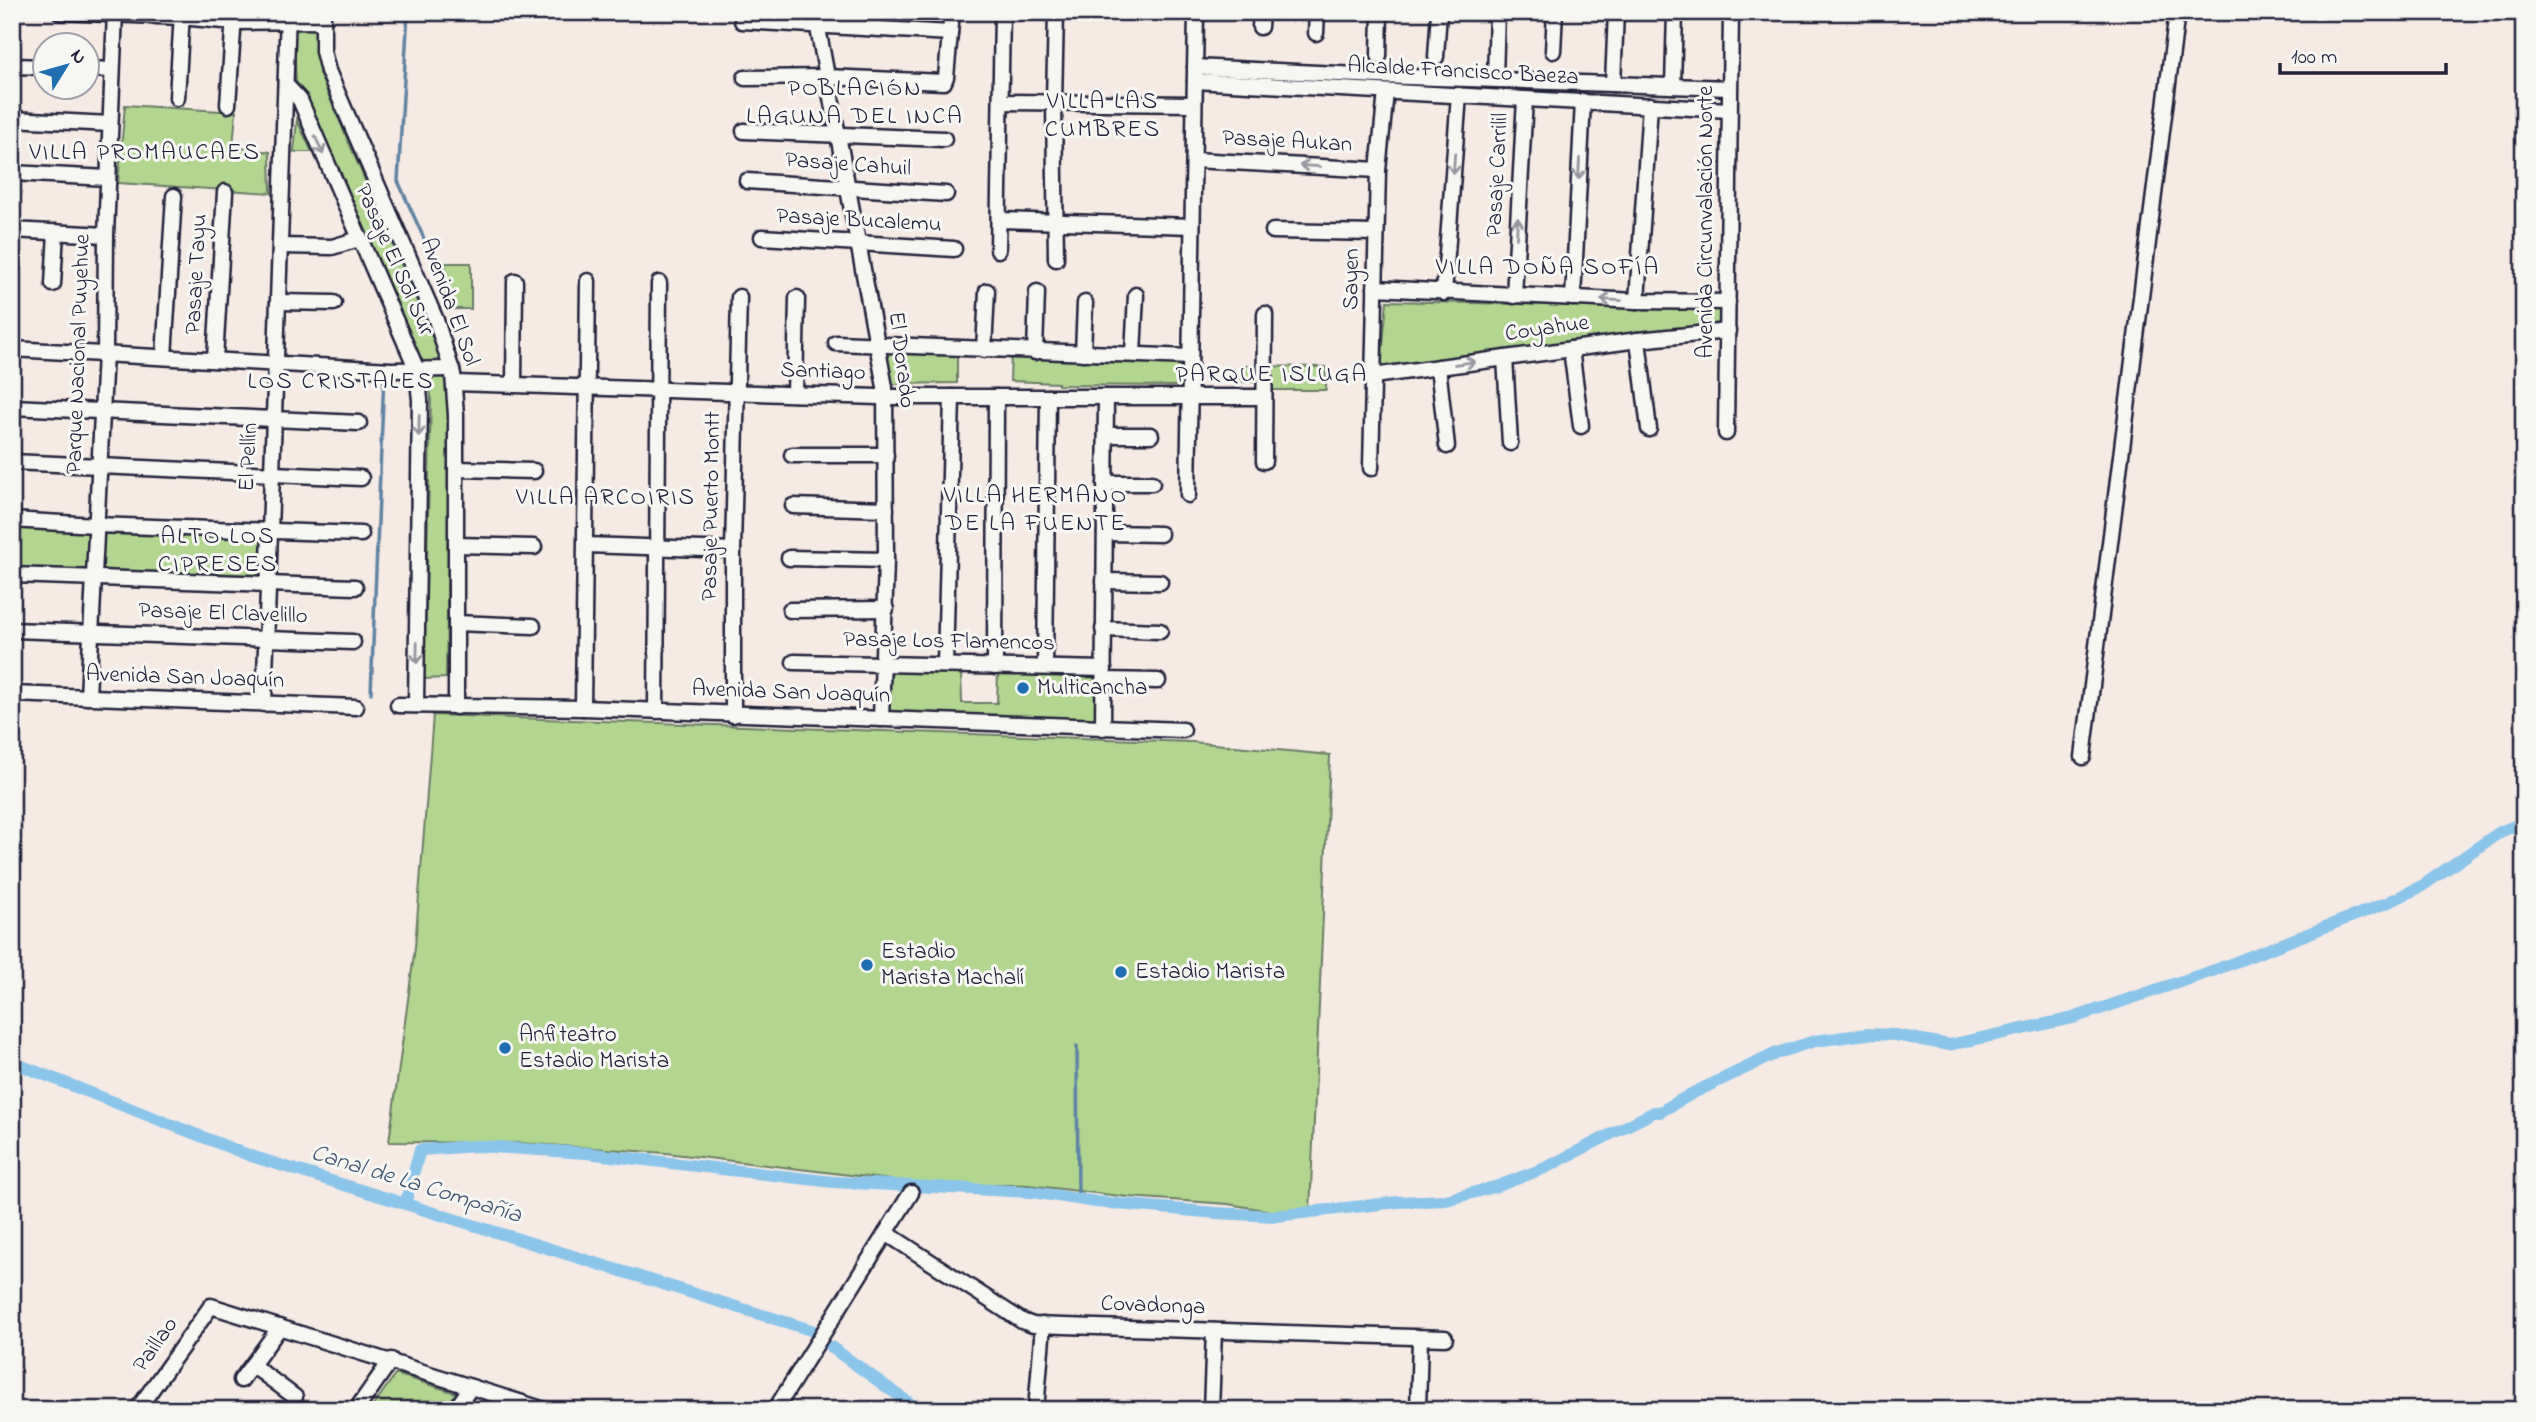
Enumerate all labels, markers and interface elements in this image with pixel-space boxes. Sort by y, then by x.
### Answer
north arrow [32,32,102,102]
scale bar [2280,32,2447,76]
text: 100 m [2291,43,2337,73]
text: N [63,44,92,71]
street label: Alcalde Francisco Baeza [1346,49,1580,95]
district label: POBLACIÓN LAGUNA DEL INCA [746,72,964,135]
district label: VILLA LAS CUMBRES [1045,85,1161,148]
street label: Avenida Circunvalación Norte [1690,85,1723,358]
street label: Pasaje Carrilil [1478,112,1518,238]
street label: Pasaje Aukan [1221,122,1353,162]
one-way arrow [314,134,327,155]
district label: VILLA PROMAUCAES [28,136,261,171]
street label: Pasaje Cahuil [784,144,912,186]
one-way arrow [1447,152,1460,174]
one-way arrow [1573,158,1586,181]
one-way arrow [1299,160,1322,173]
street label: Pasaje El Sol Sur [346,179,443,342]
street label: Pasaje Bucalemu [776,200,942,242]
street label: Pasaje Tayu [177,213,219,335]
one-way arrow [1511,217,1524,240]
street label: Parque Nacional Puyehue [58,233,102,475]
street label: Avenida El Sol [411,233,487,371]
street label: Sayen [1335,248,1371,310]
district label: VILLA DOÑA SOFÍA [1435,251,1660,286]
one-way arrow [1600,294,1623,307]
street label: Coyahue [1503,307,1592,353]
street label: El Dorado [879,310,923,410]
street label: Santiago [780,354,866,391]
one-way arrow [1453,357,1476,370]
district label: PARQUE ISLUGA [1176,358,1368,393]
district label: LOS CRISTALES [248,365,434,400]
street label: Pasaje Puerto Montt [694,411,730,601]
one-way arrow [413,414,426,437]
street label: El Pellín [231,422,267,492]
district label: VILLA HERMANO DE LA FUENTE [943,479,1128,542]
district label: VILLA ARCOIRIS [515,481,696,516]
district label: ALTO LOS CIPRESES [158,520,278,583]
street label: Pasaje El Clavelillo [138,595,308,633]
street label: Pasaje Los Flamencos [843,624,1055,660]
one-way arrow [410,641,424,664]
street label: Avenida San Joaquín [85,658,285,698]
place label: Multicancha [1037,672,1147,705]
street label: Avenida San Joaquín [691,673,891,713]
marker: Multicancha [1015,680,1031,696]
place label: Estadio Marista Machalí [881,936,1024,995]
place label: Estadio Marista [1135,956,1285,989]
marker: Estadio Marista Machalí [859,957,875,973]
marker: Estadio Marista [1113,964,1129,980]
place label: Anfiteatro Estadio Marista [519,1019,669,1078]
marker: Anfiteatro Estadio Marista [497,1040,513,1056]
water label: Canal de La Compañía [306,1136,527,1234]
street label: Covadonga [1100,1288,1206,1325]
street label: Paillao [125,1311,187,1379]

